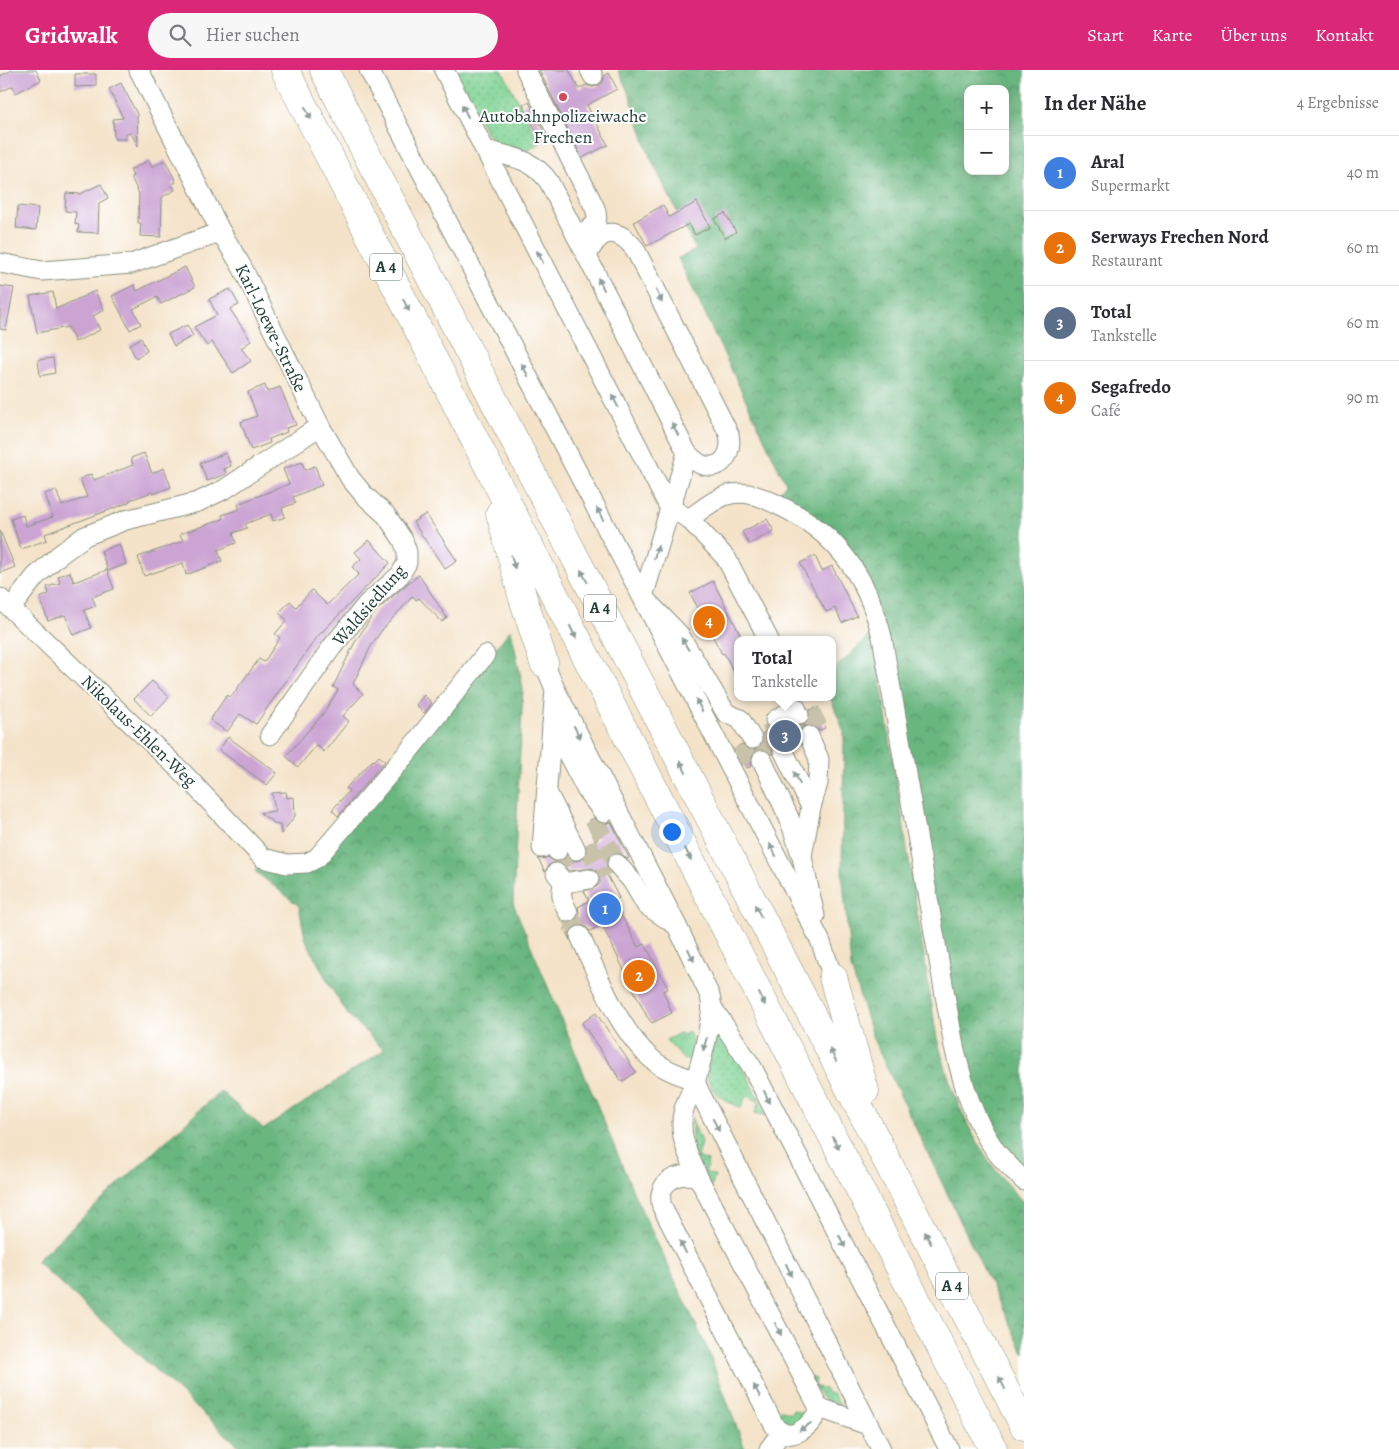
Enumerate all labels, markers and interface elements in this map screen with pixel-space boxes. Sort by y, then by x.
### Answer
search box [148,13,498,58]
text: Gridwalk [25,19,118,51]
icon: search [166,21,194,49]
text: Hier suchen [206,22,300,48]
text: Start [1087,23,1124,47]
text: Karte [1152,23,1192,47]
text: Über uns [1220,23,1287,47]
text: Kontakt [1315,23,1374,47]
map controls [964,85,1009,175]
button: + [964,85,1009,130]
text: In der Nähe [1044,89,1146,117]
marker: Autobahnpolizeiwache Frechen [557,91,569,103]
text: 4 Ergebnisse [1297,92,1379,114]
one-way arrow [461,104,469,119]
place label: Autobahnpolizeiwache Frechen [478,104,647,149]
one-way arrow [303,106,312,121]
button: − [964,130,1009,175]
text: Aral [1091,149,1124,175]
text: 1 [1057,162,1063,184]
text: 40 m [1347,162,1379,184]
text: Supermarkt [1091,175,1170,197]
text: Serways Frechen Nord [1091,224,1269,250]
text: 2 [1056,237,1064,259]
text: 60 m [1347,237,1379,259]
one-way arrow [536,250,544,264]
text: Restaurant [1091,250,1163,272]
road number: A 4 [370,253,402,280]
street label: Karl-Loewe-Straße [230,260,312,396]
one-way arrow [597,277,605,291]
one-way arrow [655,289,663,303]
one-way arrow [402,297,410,312]
text: Total [1091,299,1131,325]
text: 3 [1057,312,1063,334]
text: 60 m [1347,312,1379,334]
text: Tankstelle [1091,325,1157,347]
one-way arrow [521,363,529,377]
text: Segafredo [1091,374,1171,400]
text: 4 [1056,387,1064,409]
text: 90 m [1347,387,1379,409]
one-way arrow [611,394,619,409]
text: Café [1091,400,1121,422]
one-way arrow [671,422,679,436]
one-way arrow [596,507,604,521]
one-way arrow [653,544,661,559]
one-way arrow [509,554,517,569]
street label: Waldsiedlung [326,559,411,652]
one-way arrow [580,569,588,584]
road number: A 4 [584,594,616,622]
pin: 4 [693,603,725,641]
one-way arrow [569,624,577,639]
popup [734,636,836,701]
one-way arrow [680,638,689,651]
text: Total [752,645,792,671]
street label: Nikolaus-Ehlen-Weg [76,670,202,792]
text: Tankstelle [752,671,818,693]
one-way arrow [695,698,703,712]
pin: 3 [769,717,801,755]
one-way arrow [573,725,581,739]
one-way arrow [679,760,687,774]
one-way arrow [793,771,801,785]
your location [659,819,685,845]
one-way arrow [769,842,777,857]
one-way arrow [684,847,692,861]
pin: 1 [589,890,621,928]
one-way arrow [754,904,762,918]
one-way arrow [687,948,695,962]
pin: 2 [623,957,655,995]
one-way arrow [758,991,766,1006]
one-way arrow [701,1037,709,1052]
one-way arrow [829,1048,837,1063]
one-way arrow [763,1090,771,1104]
one-way arrow [712,1118,720,1132]
one-way arrow [832,1136,840,1150]
one-way arrow [924,1231,932,1246]
one-way arrow [838,1234,846,1248]
one-way arrow [679,1239,687,1254]
one-way arrow [785,1263,793,1277]
road number: A 4 [936,1272,968,1300]
one-way arrow [774,1321,782,1336]
one-way arrow [998,1376,1006,1390]
one-way arrow [753,1384,761,1398]
one-way arrow [798,1422,812,1432]

